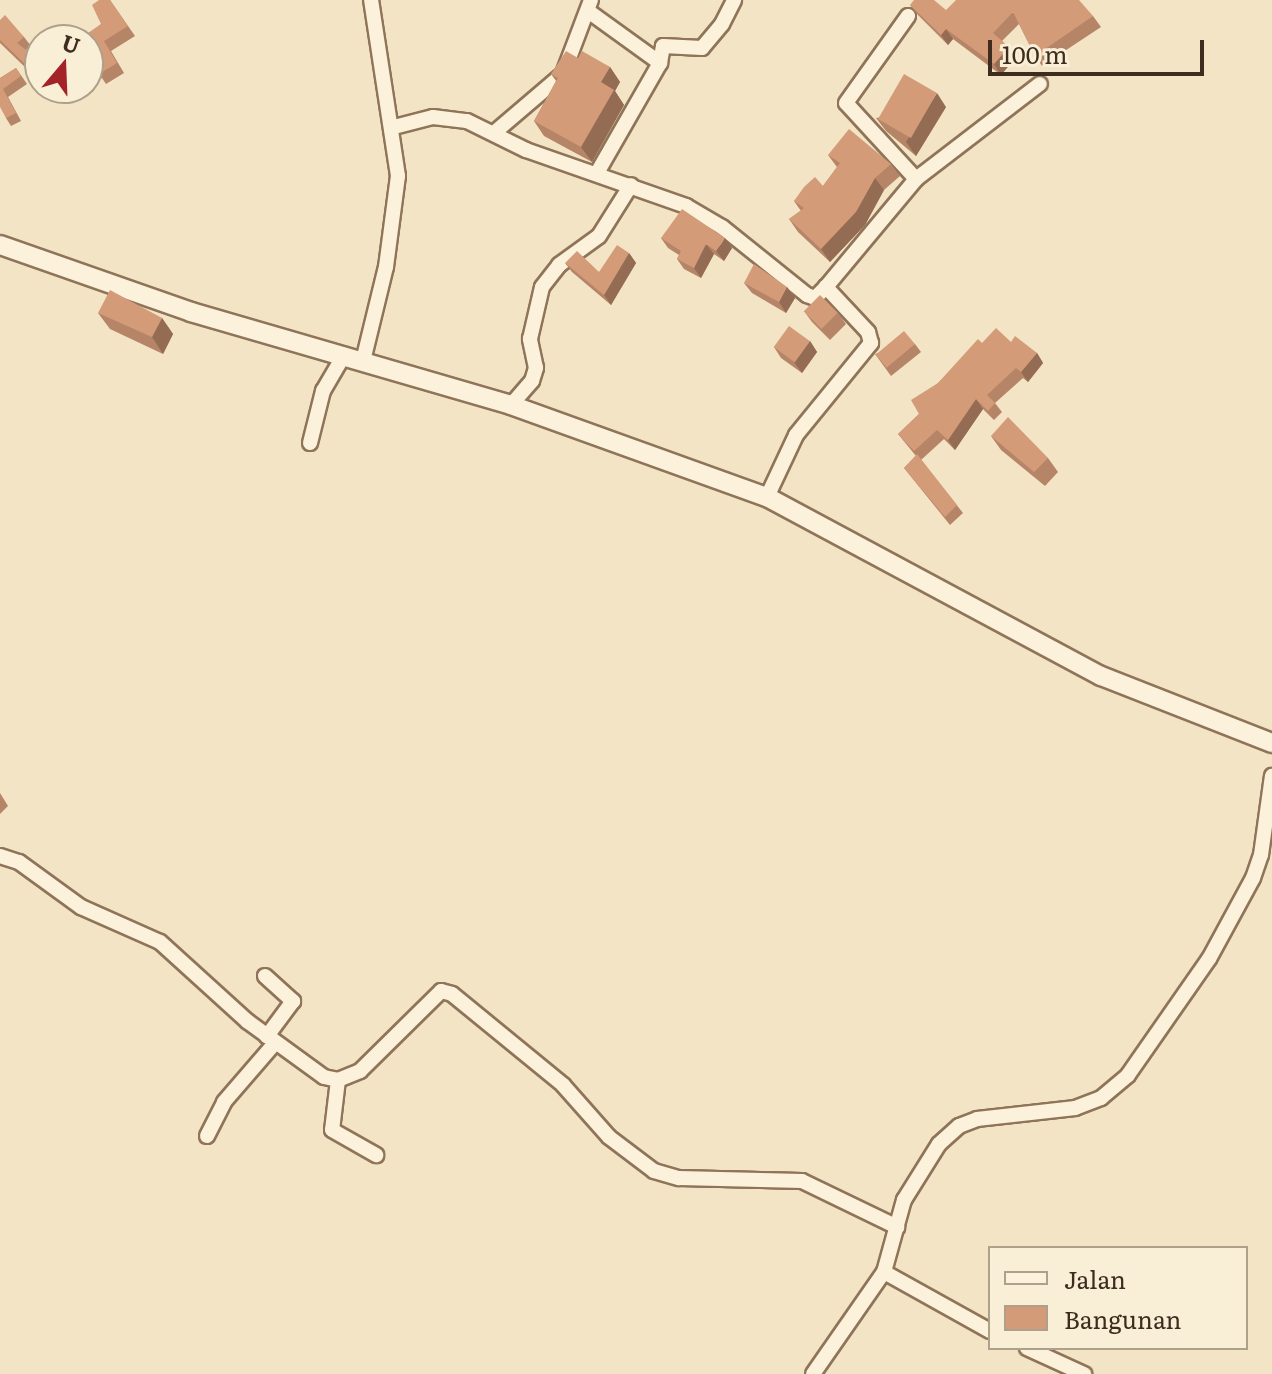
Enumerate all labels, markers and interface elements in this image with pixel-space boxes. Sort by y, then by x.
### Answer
north arrow [24,24,104,104]
text: U [58,24,85,61]
scale bar [992,24,1208,74]
text: 100 m [1002,36,1068,71]
legend [988,1246,1248,1350]
text: Jalan [1064,1261,1126,1296]
text: Bangunan [1064,1301,1182,1336]

